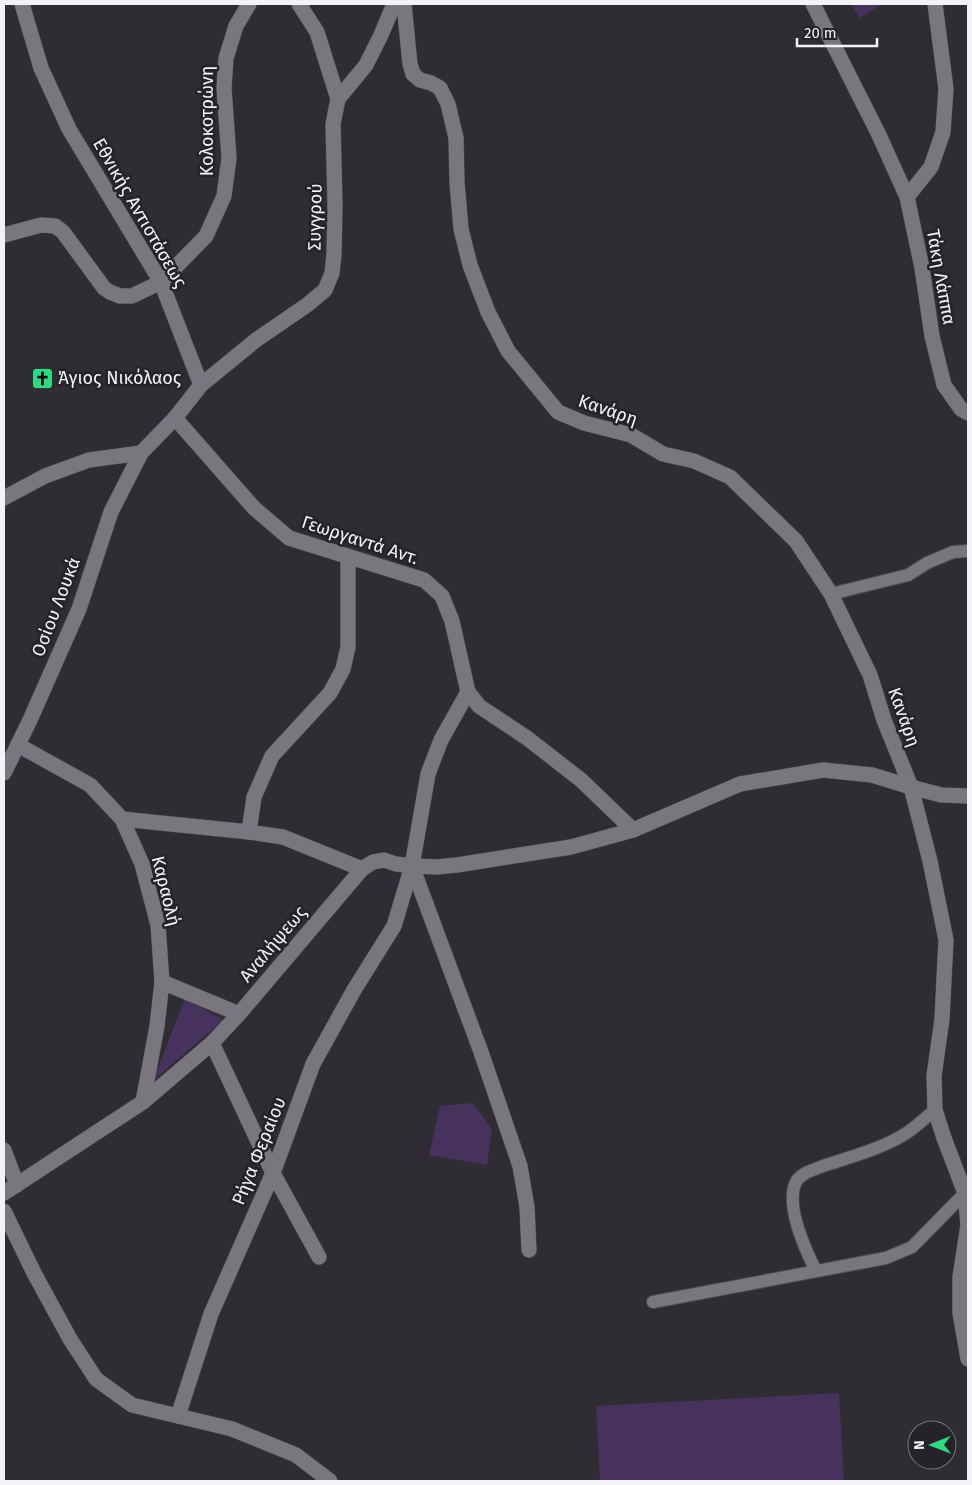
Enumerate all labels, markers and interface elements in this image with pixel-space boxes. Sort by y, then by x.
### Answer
scale bar [797,15,877,47]
text: 20 m [804,24,837,42]
street label: Κολοκοτρώνη [196,66,218,176]
street label: Εθνικής Αντιστάσεως [88,134,192,292]
street label: Συγγρού [303,183,327,251]
street label: Τάκη Λάππα [922,228,960,326]
church icon: Άγιος Νικόλαος [30,366,54,390]
place label: Άγιος Νικόλαος [58,367,182,389]
street label: Κανάρη [575,390,641,430]
street label: Γεωργαντά Αντ. [299,511,421,569]
street label: Οσίου Λουκά [27,554,85,660]
street label: Κανάρη [883,684,925,750]
street label: Καραολή [147,854,185,928]
street label: Αναλήψεως [235,901,312,987]
street label: Ρήγα Φεραίου [227,1094,291,1208]
north arrow [907,1420,957,1470]
text: N [911,1440,928,1450]

